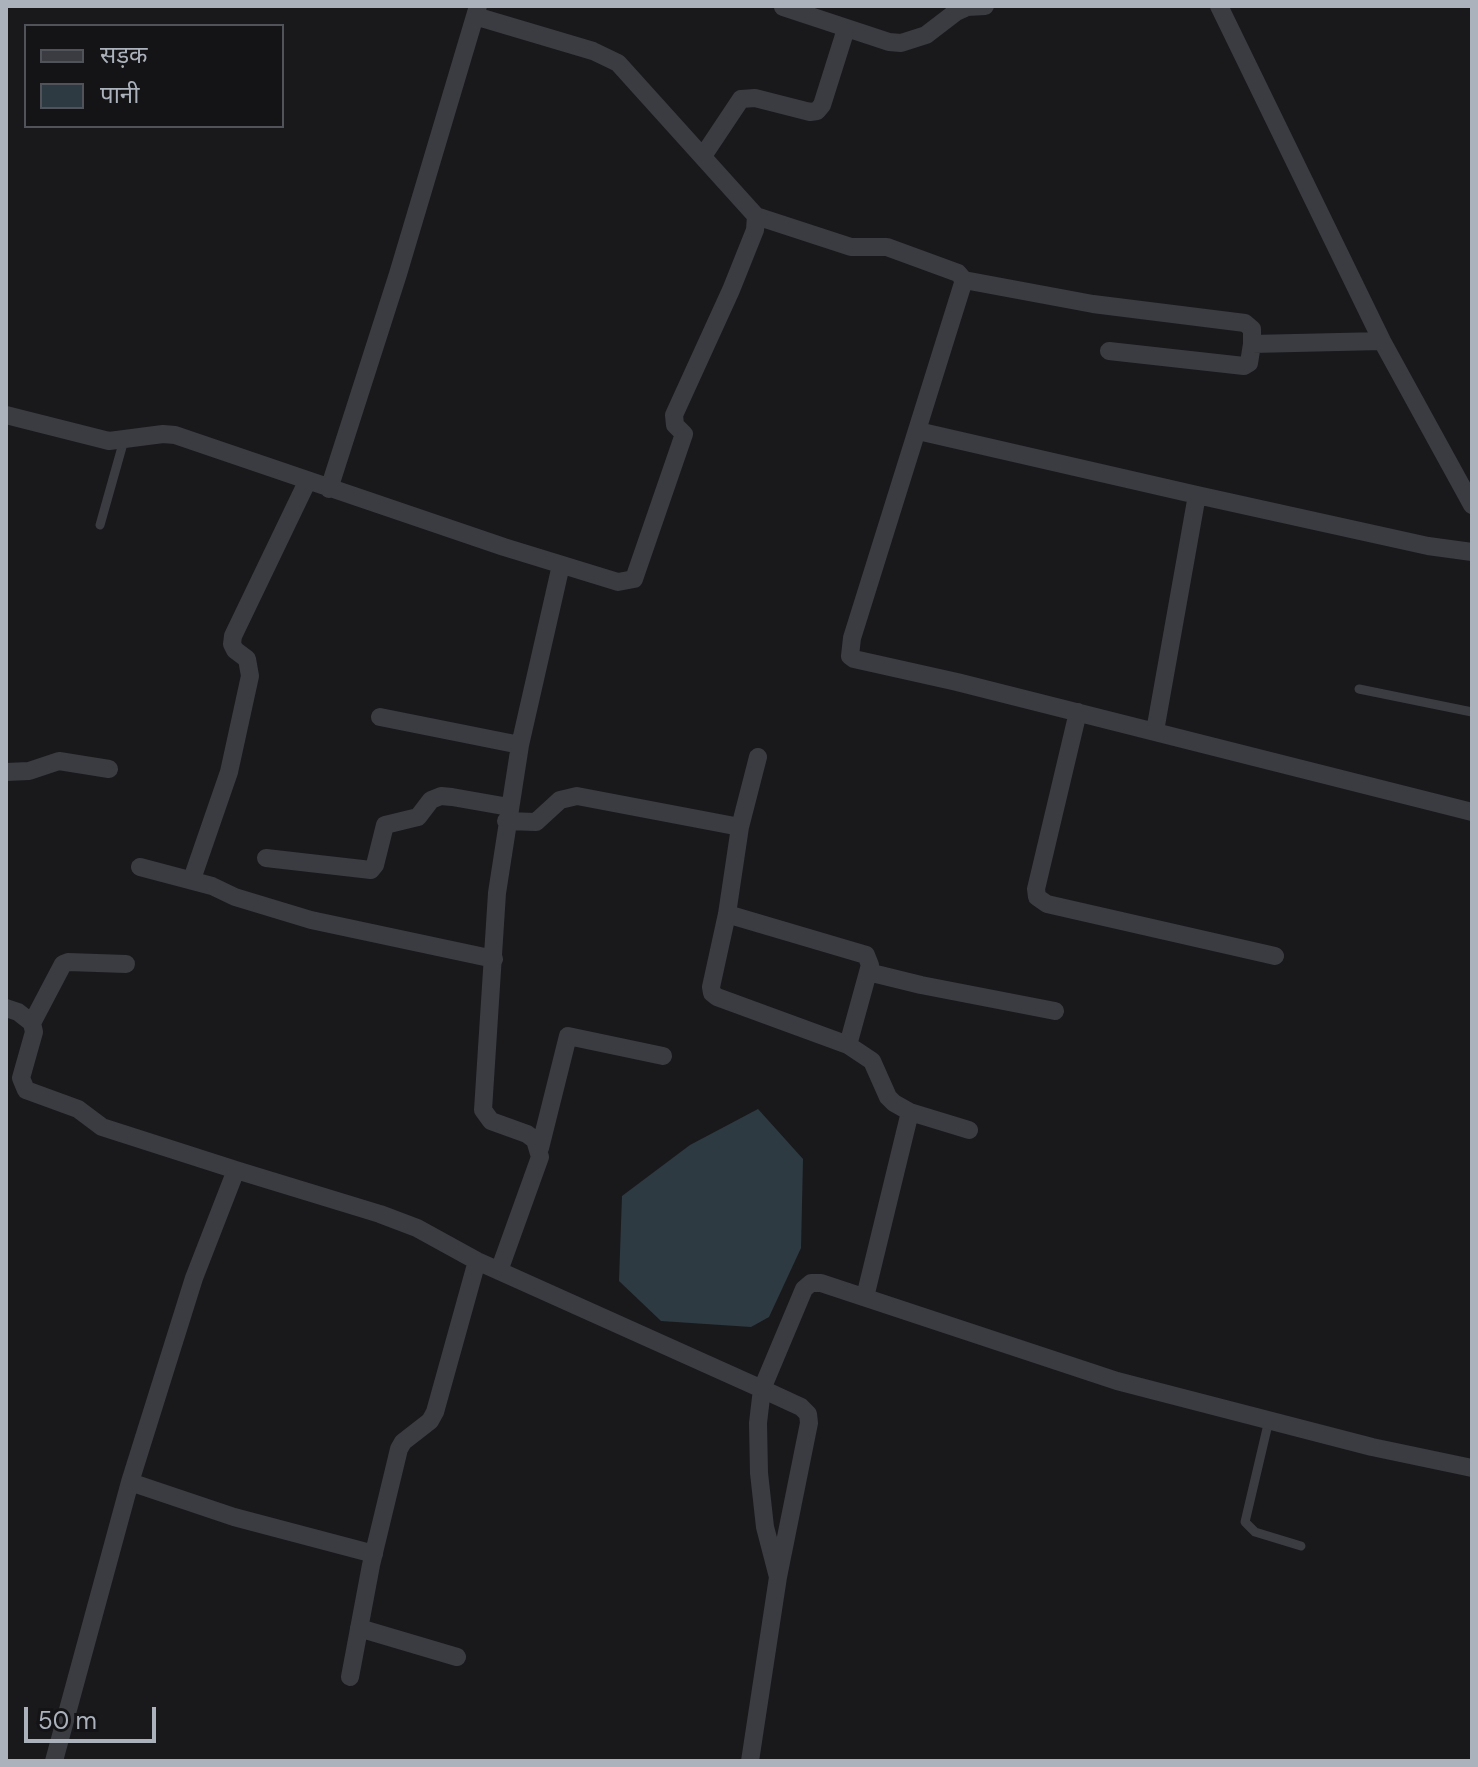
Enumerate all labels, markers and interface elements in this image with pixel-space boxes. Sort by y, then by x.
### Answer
legend [24,24,284,128]
text: सड़क [100,39,148,70]
text: पानी [100,79,139,110]
scale bar [28,1691,160,1741]
text: 50 m [38,1705,97,1736]

